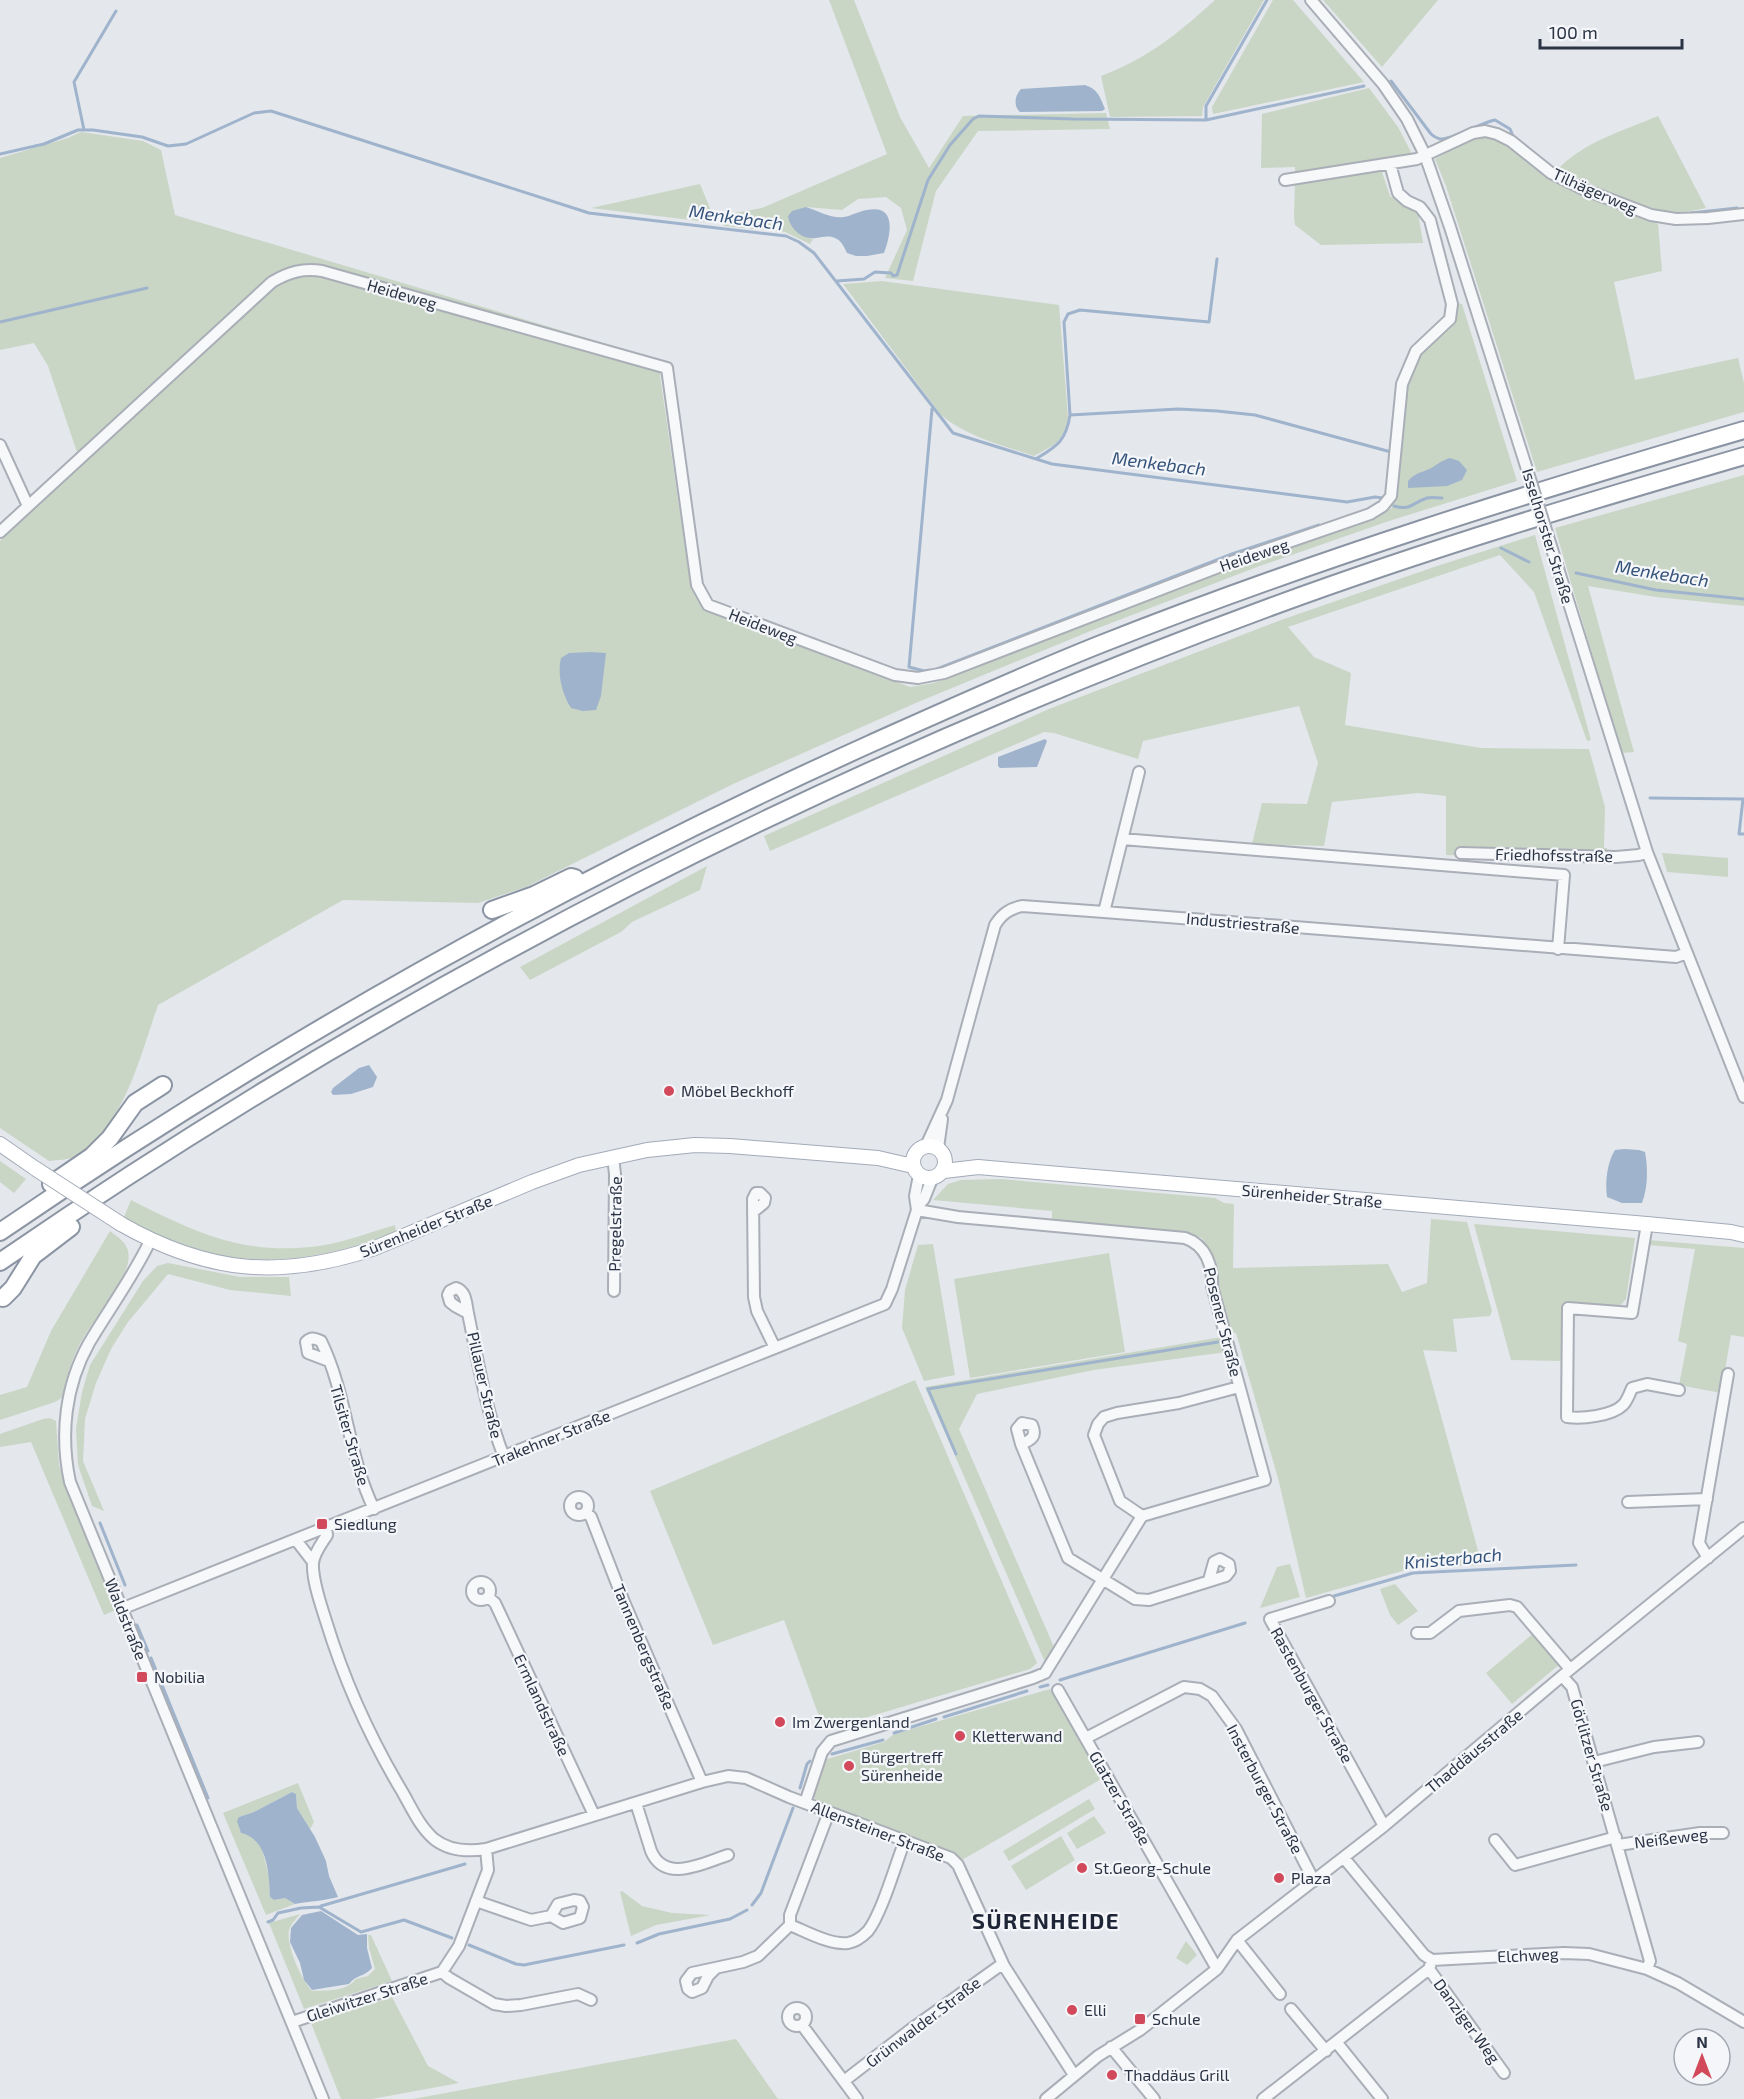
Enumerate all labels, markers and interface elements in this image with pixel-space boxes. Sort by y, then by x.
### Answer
scale bar [1540,12,1682,50]
text: 100 m [1549,21,1598,43]
street label: Tilhägerweg [1550,163,1641,218]
water label: Menkebach [688,200,784,234]
street label: Heideweg [365,275,439,313]
water label: Menkebach [1111,446,1207,480]
street label: Isselhorster Straße [1519,466,1578,606]
street label: Heideweg [1217,534,1291,575]
water label: Menkebach [1614,555,1711,591]
street label: Heideweg [726,604,800,647]
street label: Friedhofsstraße [1495,844,1613,865]
street label: Industriestraße [1186,908,1301,937]
place label: Möbel Beckhoff [681,1081,795,1100]
marker: Möbel Beckhoff [662,1084,676,1098]
street label: Pregelstraße [604,1176,625,1272]
street label: Sürenheider Straße [1241,1180,1383,1211]
street label: Sürenheider Straße [357,1190,495,1261]
street label: Posener Straße [1201,1265,1246,1379]
street label: Pillauer Straße [464,1330,507,1440]
street label: Tilsiter Straße [327,1382,374,1487]
street label: Trakehner Straße [489,1405,613,1470]
place label: Siedlung [334,1514,397,1533]
marker: Siedlung [315,1517,329,1531]
water label: Knisterbach [1403,1543,1503,1573]
street label: Waldstraße [101,1575,151,1662]
street label: Tannenbergstraße [609,1581,680,1713]
street label: Rastenburger Straße [1267,1624,1358,1766]
street label: Ermlandstraße [511,1651,574,1759]
place label: Nobilia [154,1667,205,1686]
marker: Nobilia [135,1670,149,1684]
street label: Görlitzer Straße [1567,1696,1618,1813]
street label: Thaddäusstraße [1421,1705,1526,1797]
place label: Im Zwergenland [792,1712,910,1731]
marker: Im Zwergenland [773,1715,787,1729]
street label: Insterburger Straße [1223,1721,1308,1857]
place label: Kletterwand [972,1726,1062,1745]
marker: Kletterwand [953,1729,967,1743]
place label: Bürgertreff Sürenheide [861,1747,943,1784]
street label: Glatzer Straße [1086,1747,1155,1848]
marker: Bürgertreff Sürenheide [842,1759,856,1773]
street label: Allensteiner Straße [809,1796,948,1865]
street label: Neißeweg [1633,1824,1709,1851]
place label: St.Georg-Schule [1094,1858,1211,1877]
marker: St.Georg-Schule [1075,1861,1089,1875]
place label: Plaza [1291,1868,1331,1887]
marker: Plaza [1272,1871,1286,1885]
district label: SÜRENHEIDE [972,1907,1120,1933]
street label: Elchweg [1497,1943,1559,1966]
street label: Gleiwitzer Straße [304,1968,430,2025]
street label: Grünwalder Straße [862,1972,984,2071]
street label: Danziger Weg [1430,1975,1505,2067]
place label: Elli [1084,2000,1106,2019]
marker: Elli [1065,2003,1079,2017]
place label: Schule [1152,2009,1201,2028]
marker: Schule [1133,2012,1147,2026]
north arrow [1672,2027,1732,2087]
text: N [1696,2032,1708,2051]
place label: Thaddäus Grill [1124,2065,1229,2084]
marker: Thaddäus Grill [1105,2068,1119,2082]

